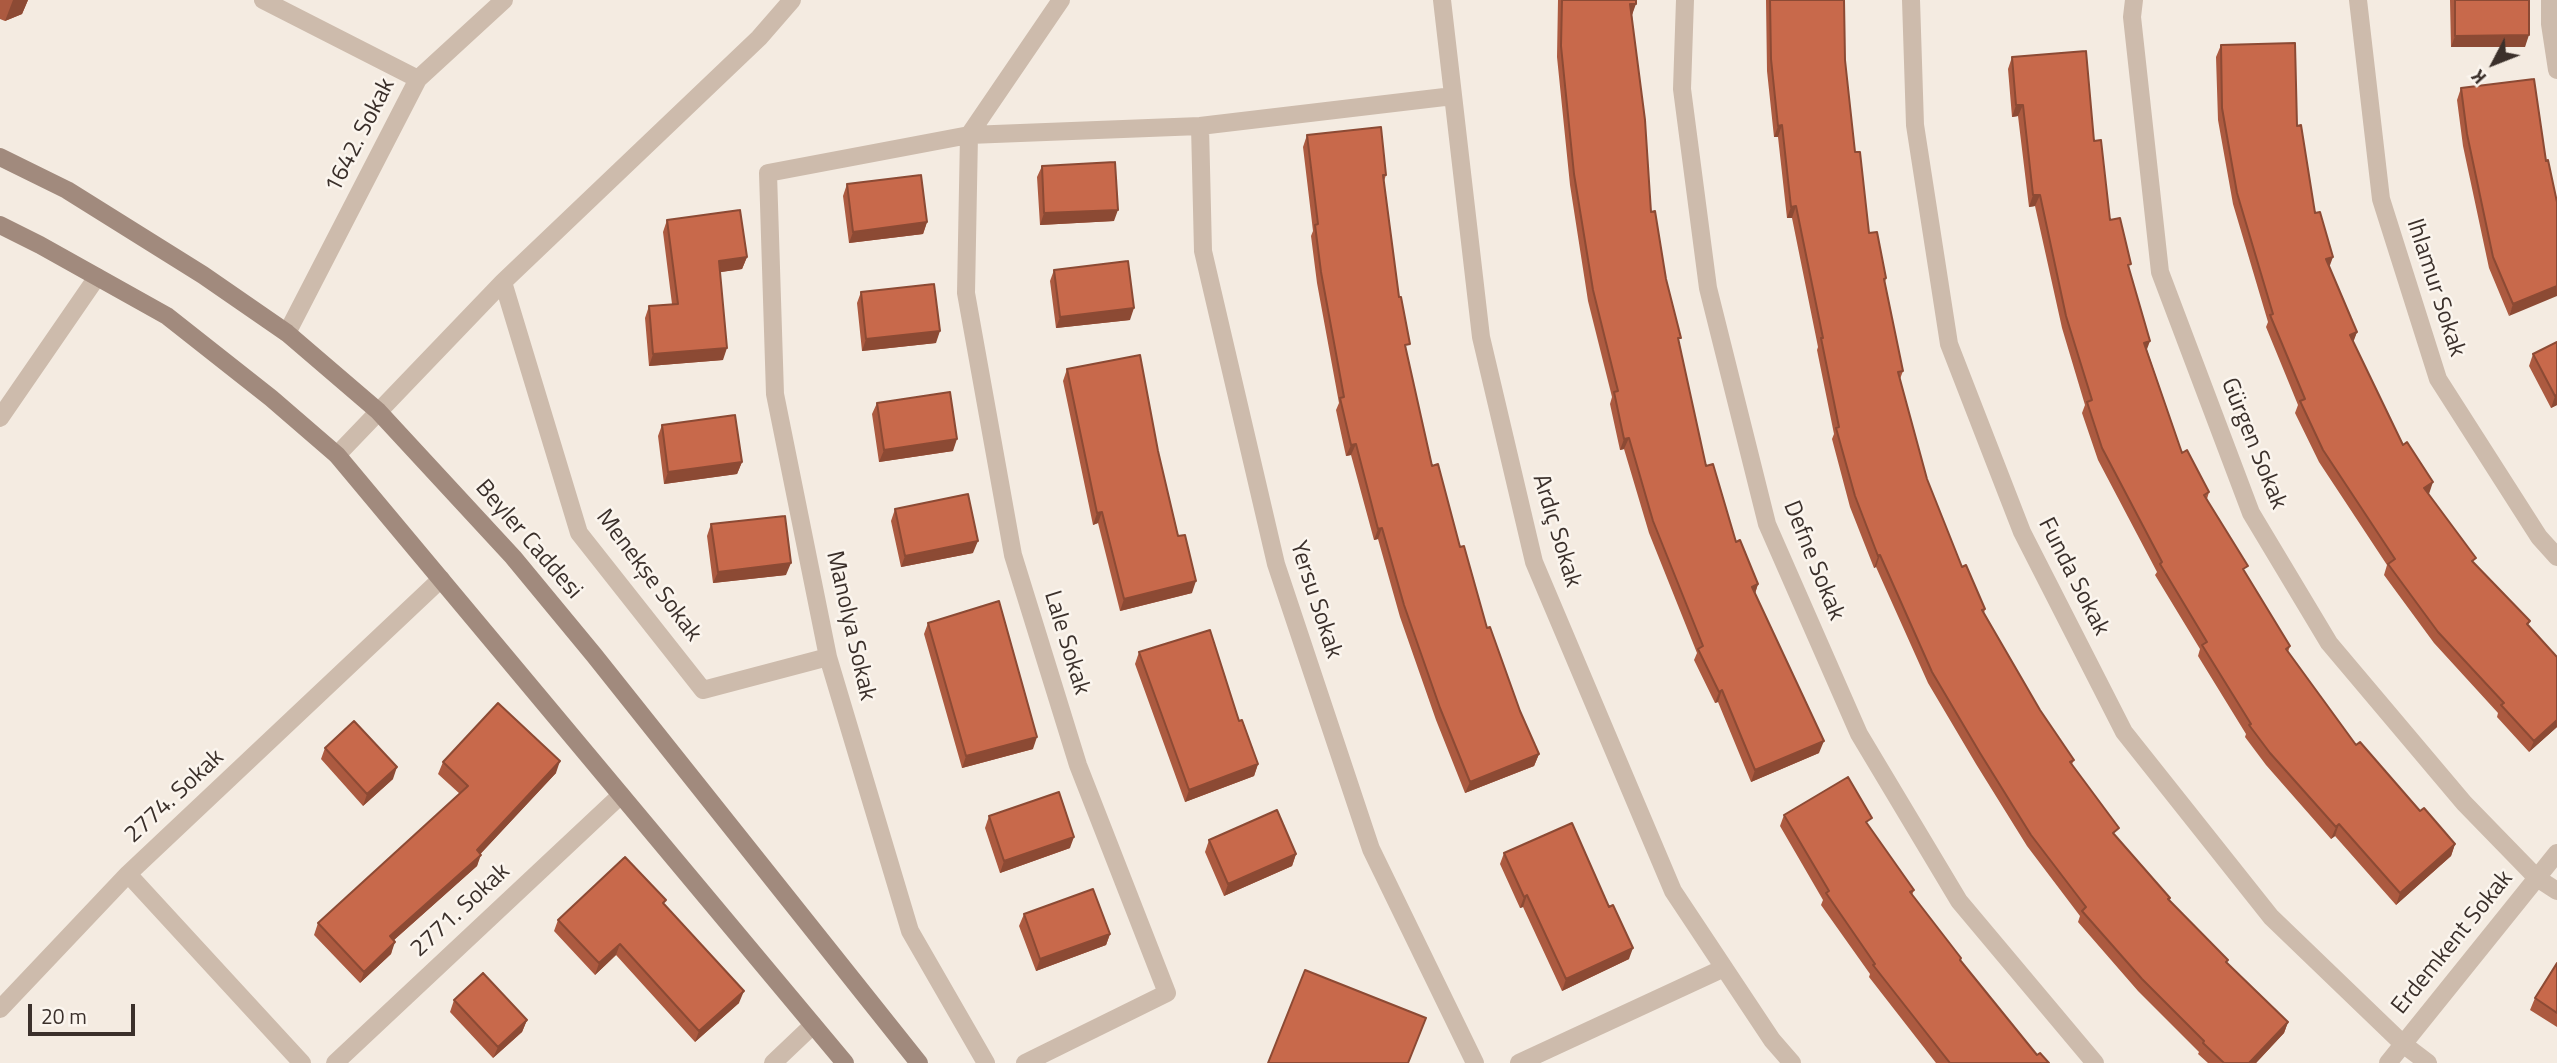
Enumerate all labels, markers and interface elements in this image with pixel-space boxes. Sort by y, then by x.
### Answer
north arrow [2459,28,2529,98]
text: K [2463,63,2493,91]
street label: 1642. Sokak [320,74,402,198]
street label: Ihlamur Sokak [2399,215,2471,361]
street label: Gürgen Sokak [2214,374,2292,514]
street label: Ardıç Sokak [1525,471,1587,591]
street label: Beyler Caddesi [468,475,588,605]
street label: Defne Sokak [1776,497,1850,625]
street label: Menekşe Sokak [589,504,707,648]
street label: Funda Sokak [2031,513,2115,641]
street label: Yersu Sokak [1283,538,1347,662]
street label: Manolya Sokak [819,548,881,704]
street label: Lale Sokak [1037,588,1095,698]
street label: 2774. Sokak [120,744,230,850]
street label: 2771. Sokak [406,858,516,964]
street label: Erdemkent Sokak [2386,865,2520,1021]
scale bar [32,990,138,1034]
text: 20 m [41,1000,87,1032]

